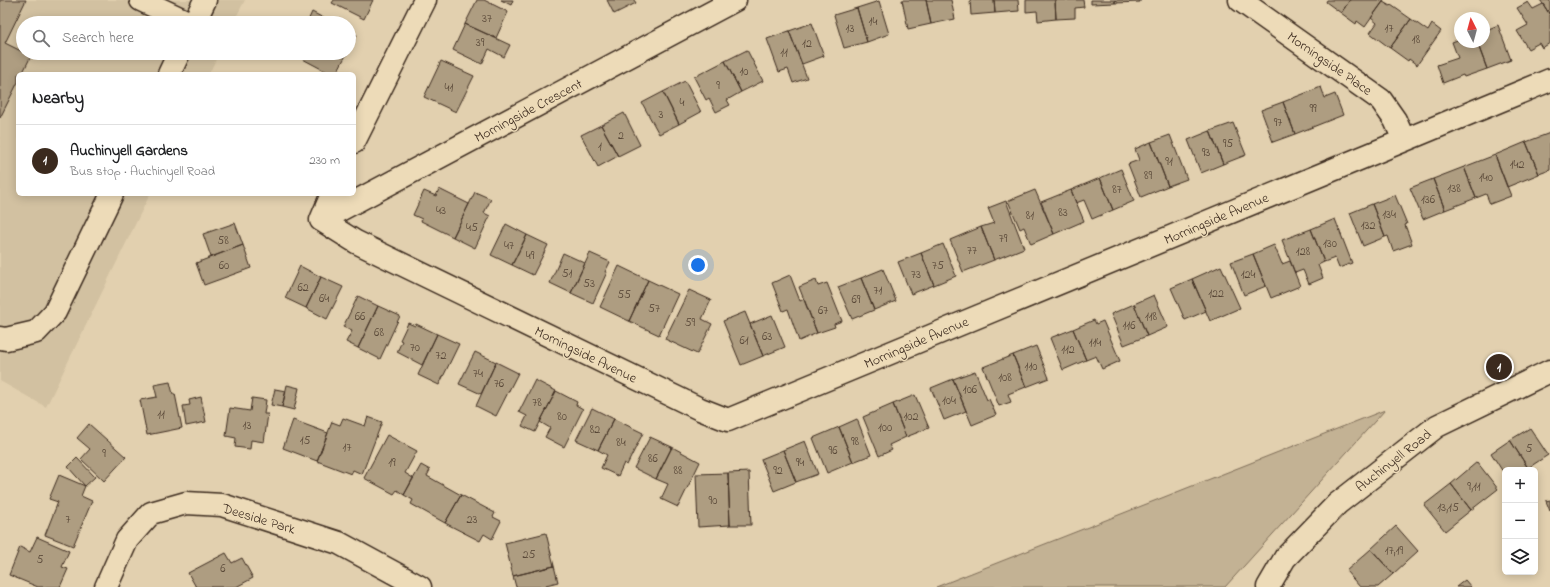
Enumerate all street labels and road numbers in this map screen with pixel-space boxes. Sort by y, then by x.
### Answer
street label: Morningside Place [1282,27,1377,103]
street label: Morningside Crescent [471,74,587,150]
street label: Morningside Avenue [1161,188,1273,252]
street label: Morningside Avenue [861,312,973,376]
street label: Morningside Avenue [530,321,641,391]
street label: Auchinyell Road [1351,425,1437,498]
street label: Deeside Park [218,498,299,541]

